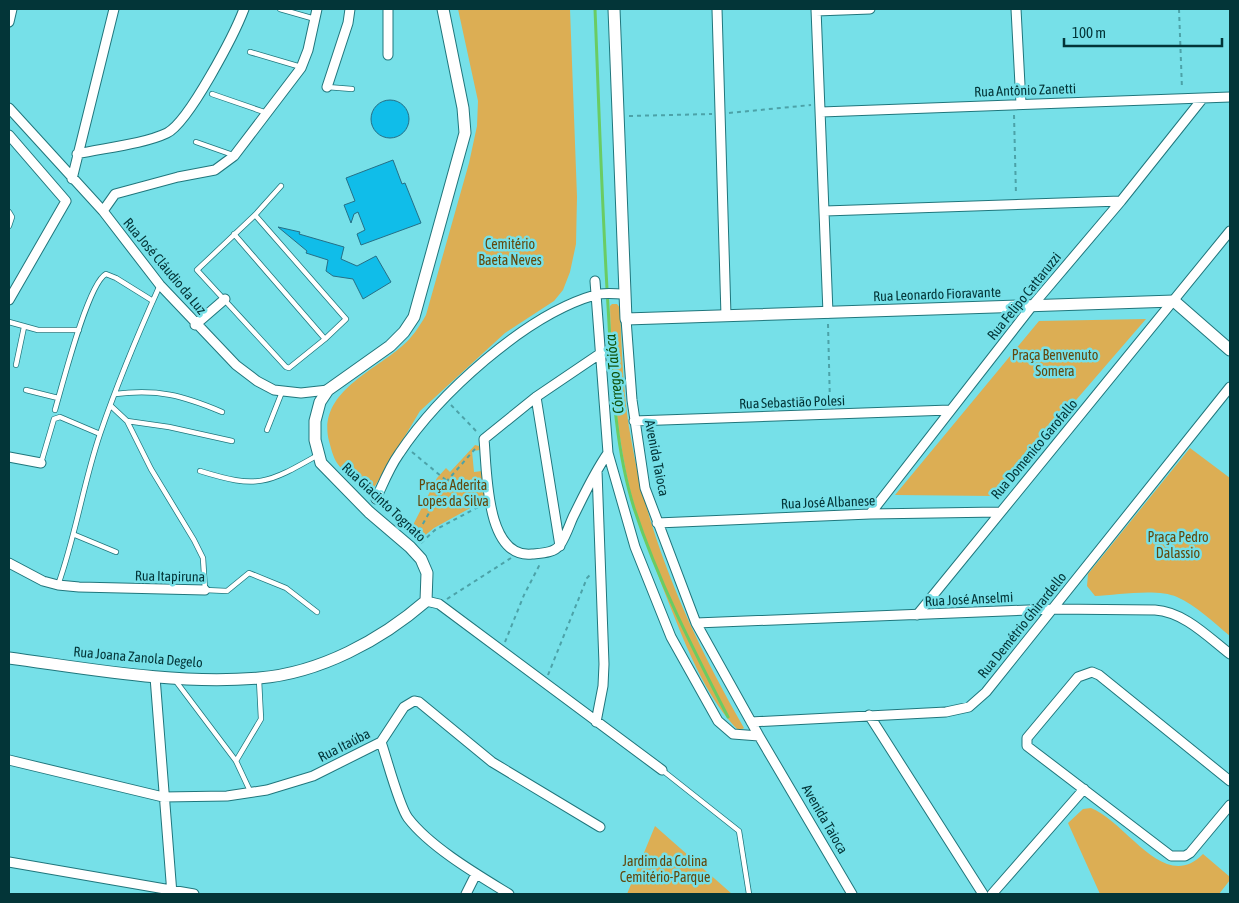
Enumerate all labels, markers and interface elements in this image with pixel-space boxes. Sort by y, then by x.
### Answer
scale bar [1064,15,1222,47]
text: 100 m [1072,24,1106,41]
street label: Rua Antônio Zanetti [974,80,1076,100]
street label: Rua José Cláudio da Luz [120,215,210,317]
park label: Cemitério Baeta Neves [478,236,542,268]
street label: Rua Felipo Cattaruzzi [984,249,1064,343]
street label: Rua Leonardo Fioravante [873,284,1001,304]
water label: Córrego Taióca [601,333,627,415]
park label: Praça Benvenuto Somera [1012,347,1098,379]
street label: Rua Sebastião Polesi [739,392,845,412]
street label: Rua Domenico Garofallo [988,396,1080,502]
street label: Avenida Taioca [642,419,672,497]
street label: Rua Giacinto Tognato [339,459,429,545]
park label: Praça Aderita Lopes da Silva [417,477,489,509]
street label: Rua José Albanese [780,492,876,512]
park label: Praça Pedro Dalassio [1147,529,1209,561]
street label: Rua Itapiruna [135,567,205,585]
street label: Rua Demétrio Ghirardello [974,569,1070,681]
street label: Rua José Anselmi [924,589,1014,609]
street label: Rua Joana Zanola Degelo [73,643,203,671]
street label: Rua Itaúba [315,725,373,765]
street label: Avenida Taioca [799,782,851,856]
park label: Jardim da Colina Cemitério-Parque [620,853,710,885]

